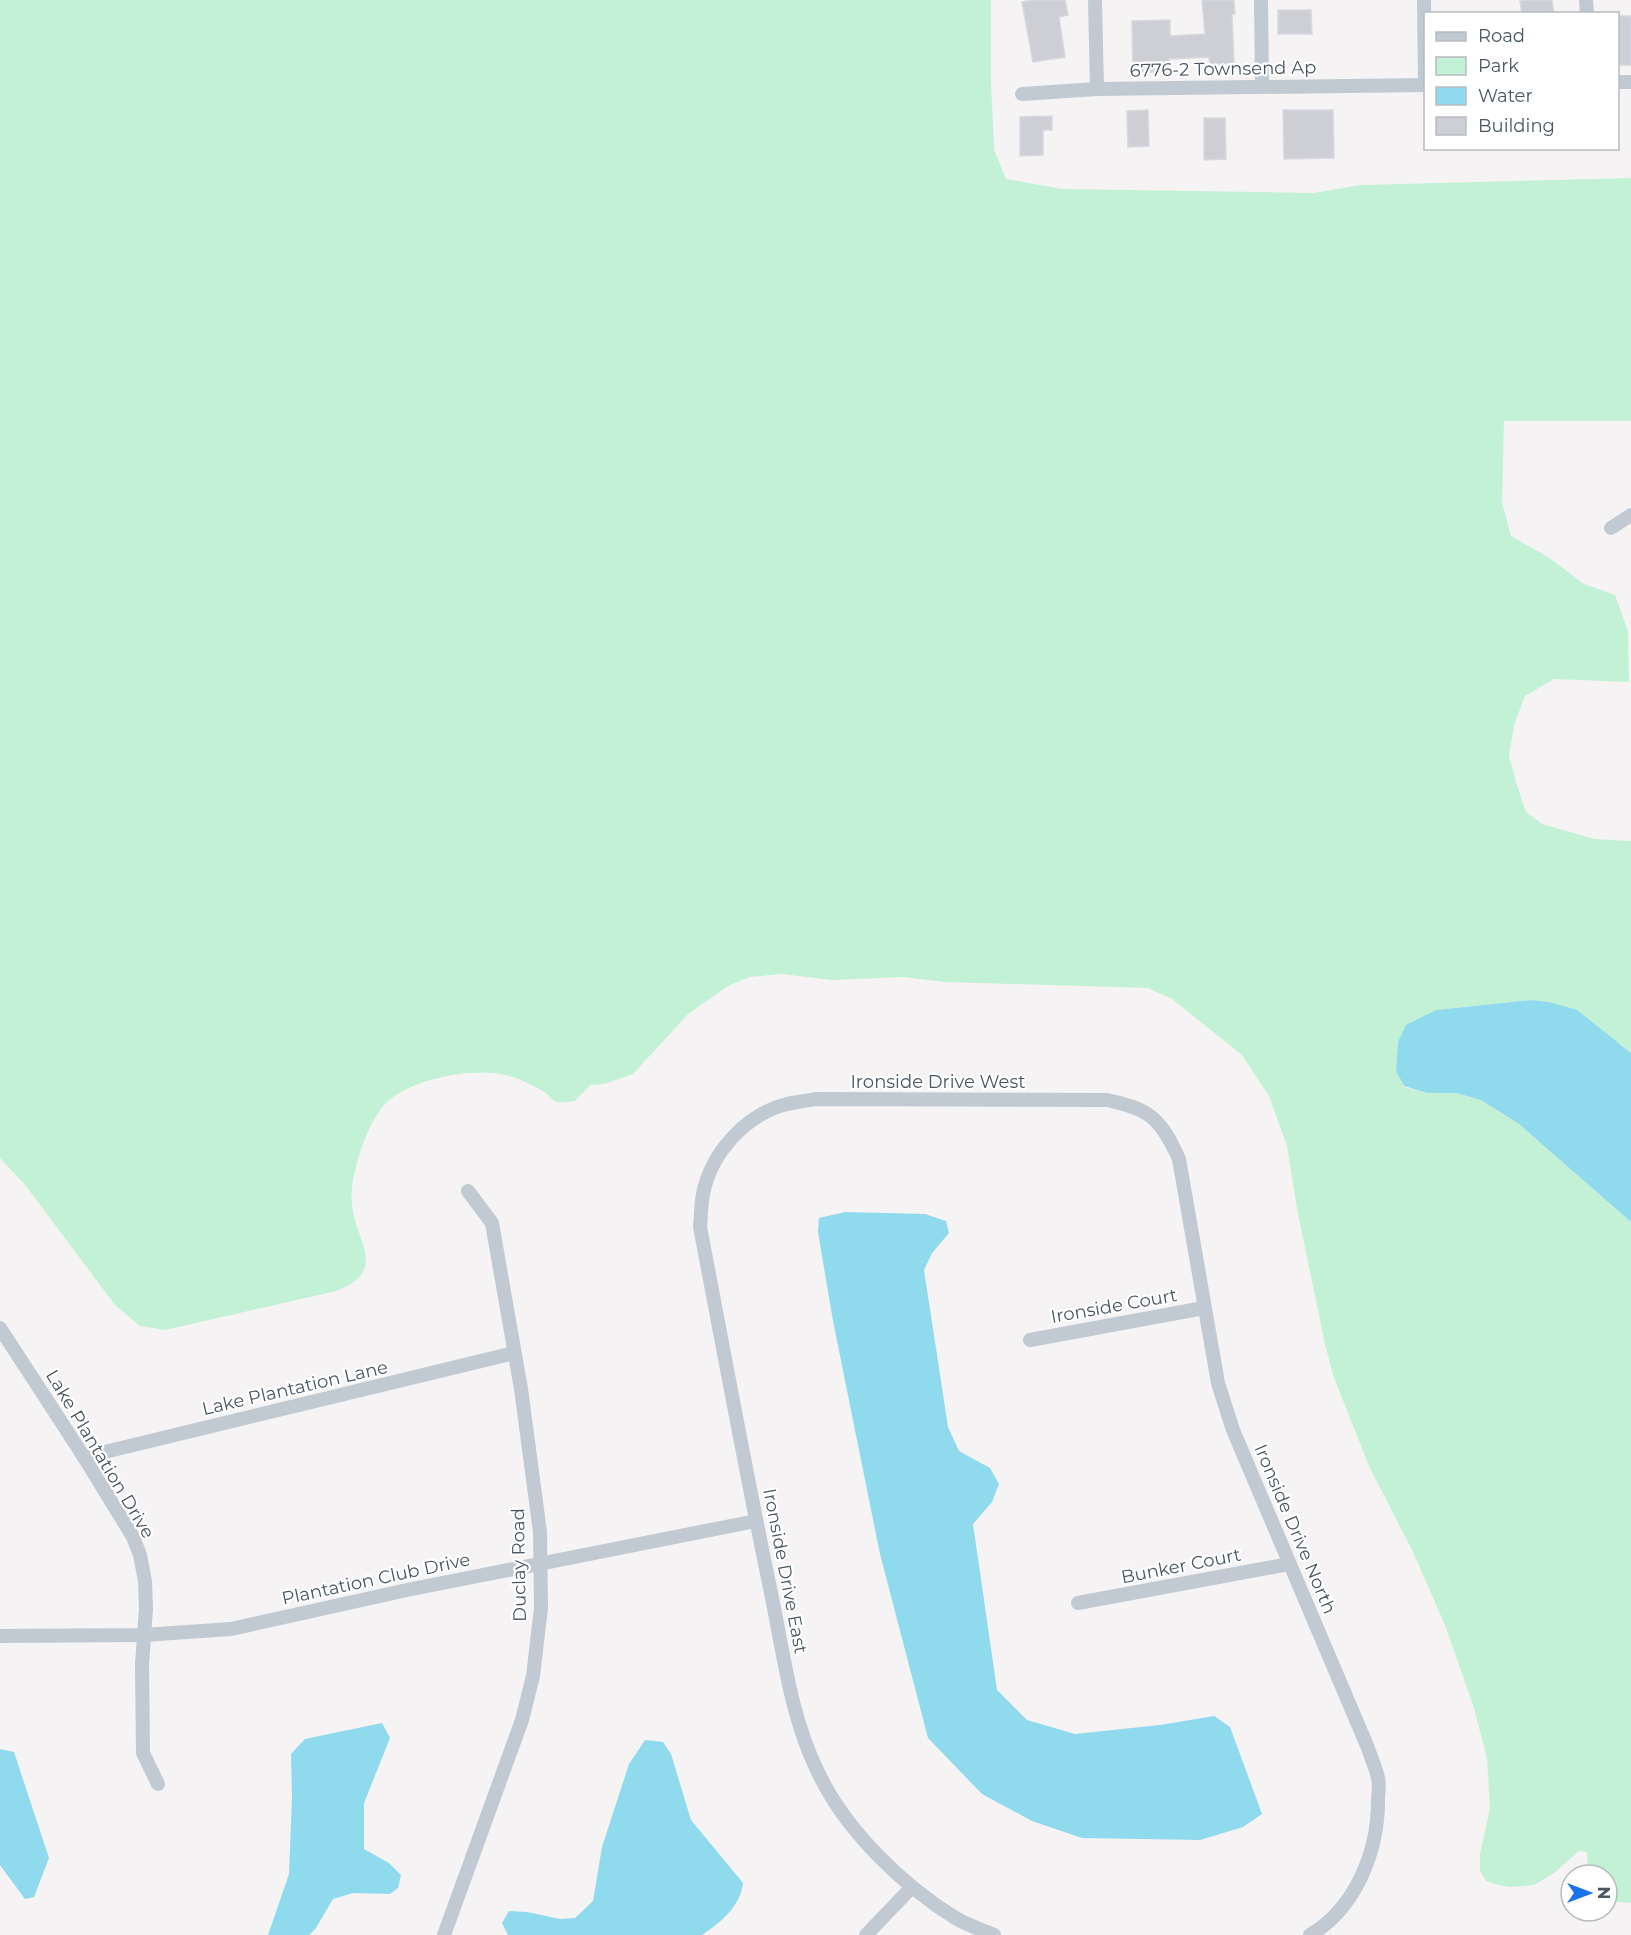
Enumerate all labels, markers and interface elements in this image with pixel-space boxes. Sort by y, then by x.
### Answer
legend [1424,12,1619,150]
text: Road [1478,25,1525,47]
text: Park [1478,55,1519,77]
street label: 6776-2 Townsend Ap [1130,56,1316,82]
text: Water [1478,85,1533,107]
text: Building [1478,115,1555,137]
street label: Ironside Drive West [850,1071,1026,1093]
street label: Ironside Court [1049,1284,1179,1328]
street label: Lake Plantation Lane [200,1356,390,1420]
street label: Lake Plantation Drive [41,1366,159,1542]
street label: Ironside Drive North [1249,1441,1341,1617]
street label: Ironside Drive East [758,1487,812,1655]
street label: Duclay Road [507,1508,531,1622]
street label: Bunker Court [1119,1544,1243,1588]
street label: Plantation Club Drive [280,1548,472,1610]
north arrow [1559,1863,1619,1923]
text: N [1594,1887,1613,1899]

